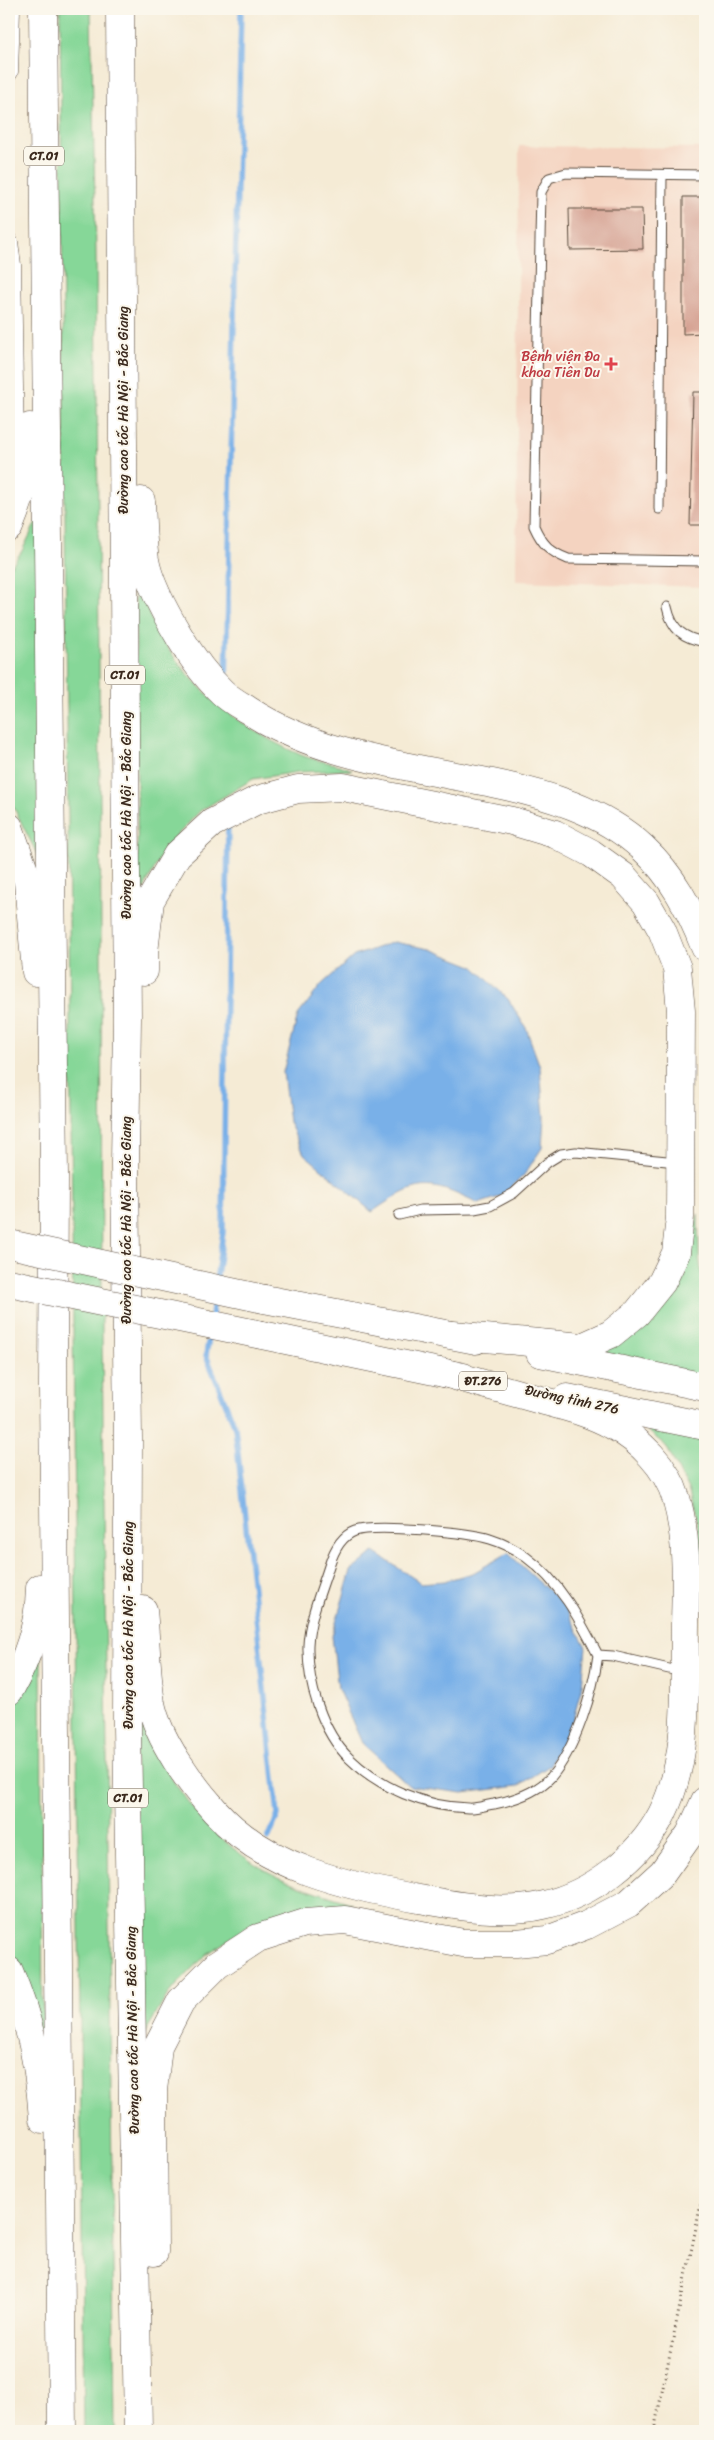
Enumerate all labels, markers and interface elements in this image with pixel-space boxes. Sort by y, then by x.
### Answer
road number: CT.01 [24,146,64,166]
street label: Đường cao tốc Hà Nội - Bắc Giang [111,306,136,514]
place label: Bệnh viện Đa khoa Tiên Du [521,344,600,385]
marker: Bệnh viện Đa khoa Tiên Du [604,357,618,371]
road number: CT.01 [105,666,145,684]
street label: Đường cao tốc Hà Nội - Bắc Giang [114,711,139,919]
street label: Đường cao tốc Hà Nội - Bắc Giang [114,1116,139,1324]
road number: ĐT.276 [459,1372,507,1390]
street label: Đường tỉnh 276 [523,1377,621,1422]
street label: Đường cao tốc Hà Nội - Bắc Giang [116,1521,141,1729]
road number: CT.01 [108,1789,148,1808]
street label: Đường cao tốc Hà Nội - Bắc Giang [118,1926,147,2134]

